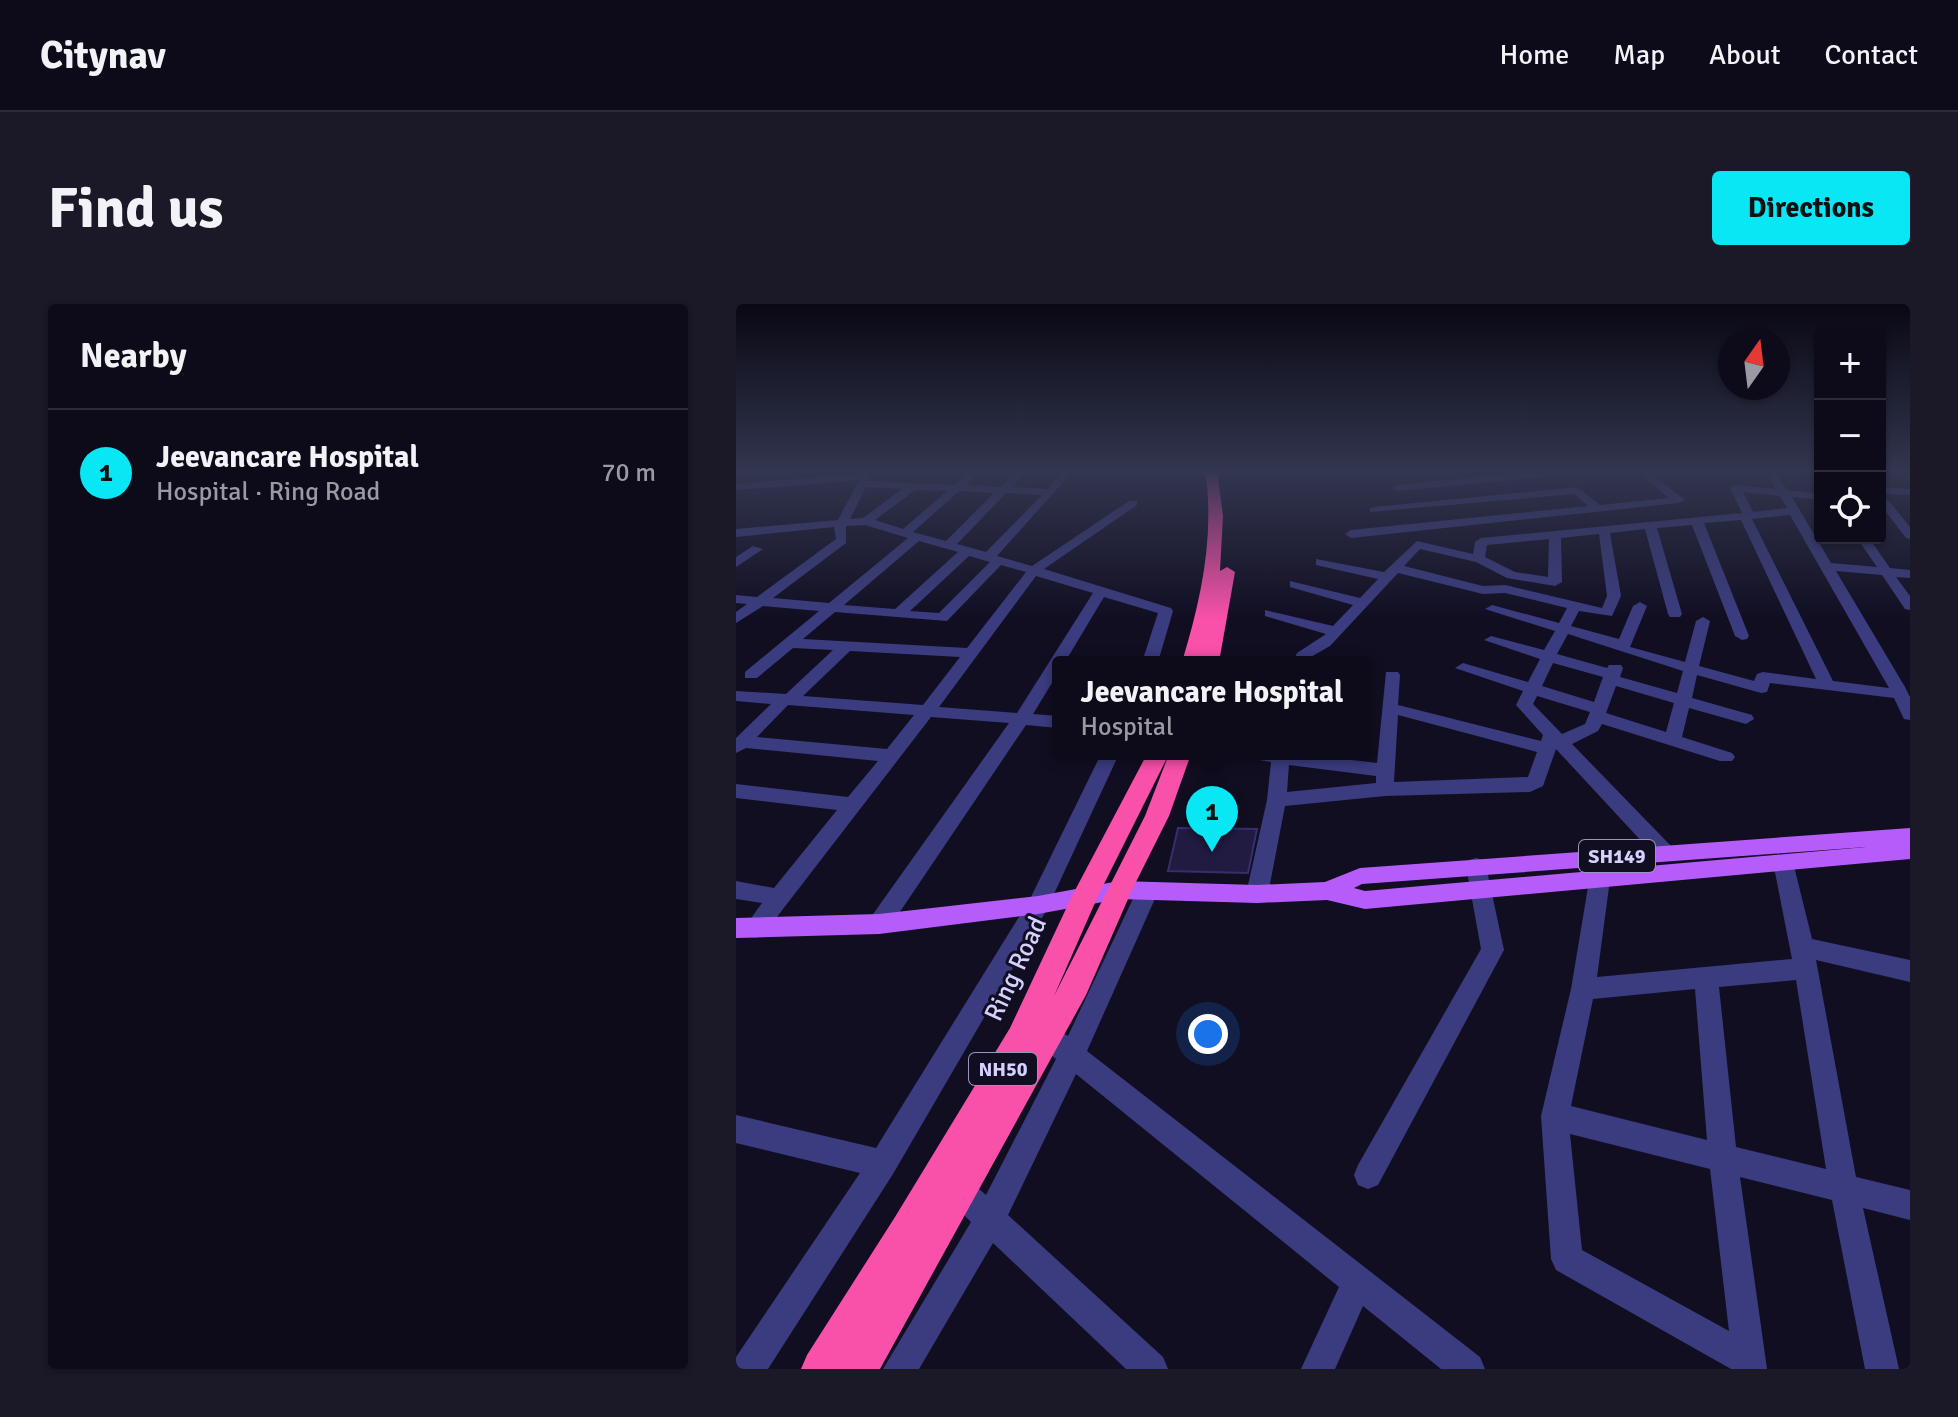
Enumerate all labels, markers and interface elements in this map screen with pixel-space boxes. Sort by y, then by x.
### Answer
text: Citynav [40,32,166,79]
text: Home [1500,38,1569,72]
text: Map [1613,38,1665,72]
text: About [1709,38,1781,72]
text: Contact [1825,38,1918,72]
button: Directions [1712,171,1910,245]
text: Find us [48,174,223,243]
north arrow [1718,328,1790,400]
map controls [1814,328,1886,544]
button: + [1814,328,1886,400]
text: Nearby [80,335,187,377]
button: − [1814,400,1886,472]
text: Jeevancare Hospital [156,439,419,476]
text: 1 [99,457,113,489]
text: 70 m [601,457,656,489]
button: locate [1814,472,1886,544]
text: Hospital · Ring Road [156,476,380,508]
popup [1052,656,1372,760]
text: Jeevancare Hospital [1081,674,1343,711]
text: Hospital [1081,711,1174,743]
pin: 1 [1186,786,1238,852]
road number: SH149 [1579,840,1655,872]
street label: Ring Road [978,912,1054,1026]
your location [1188,1014,1228,1054]
road number: NH50 [969,1053,1037,1085]

